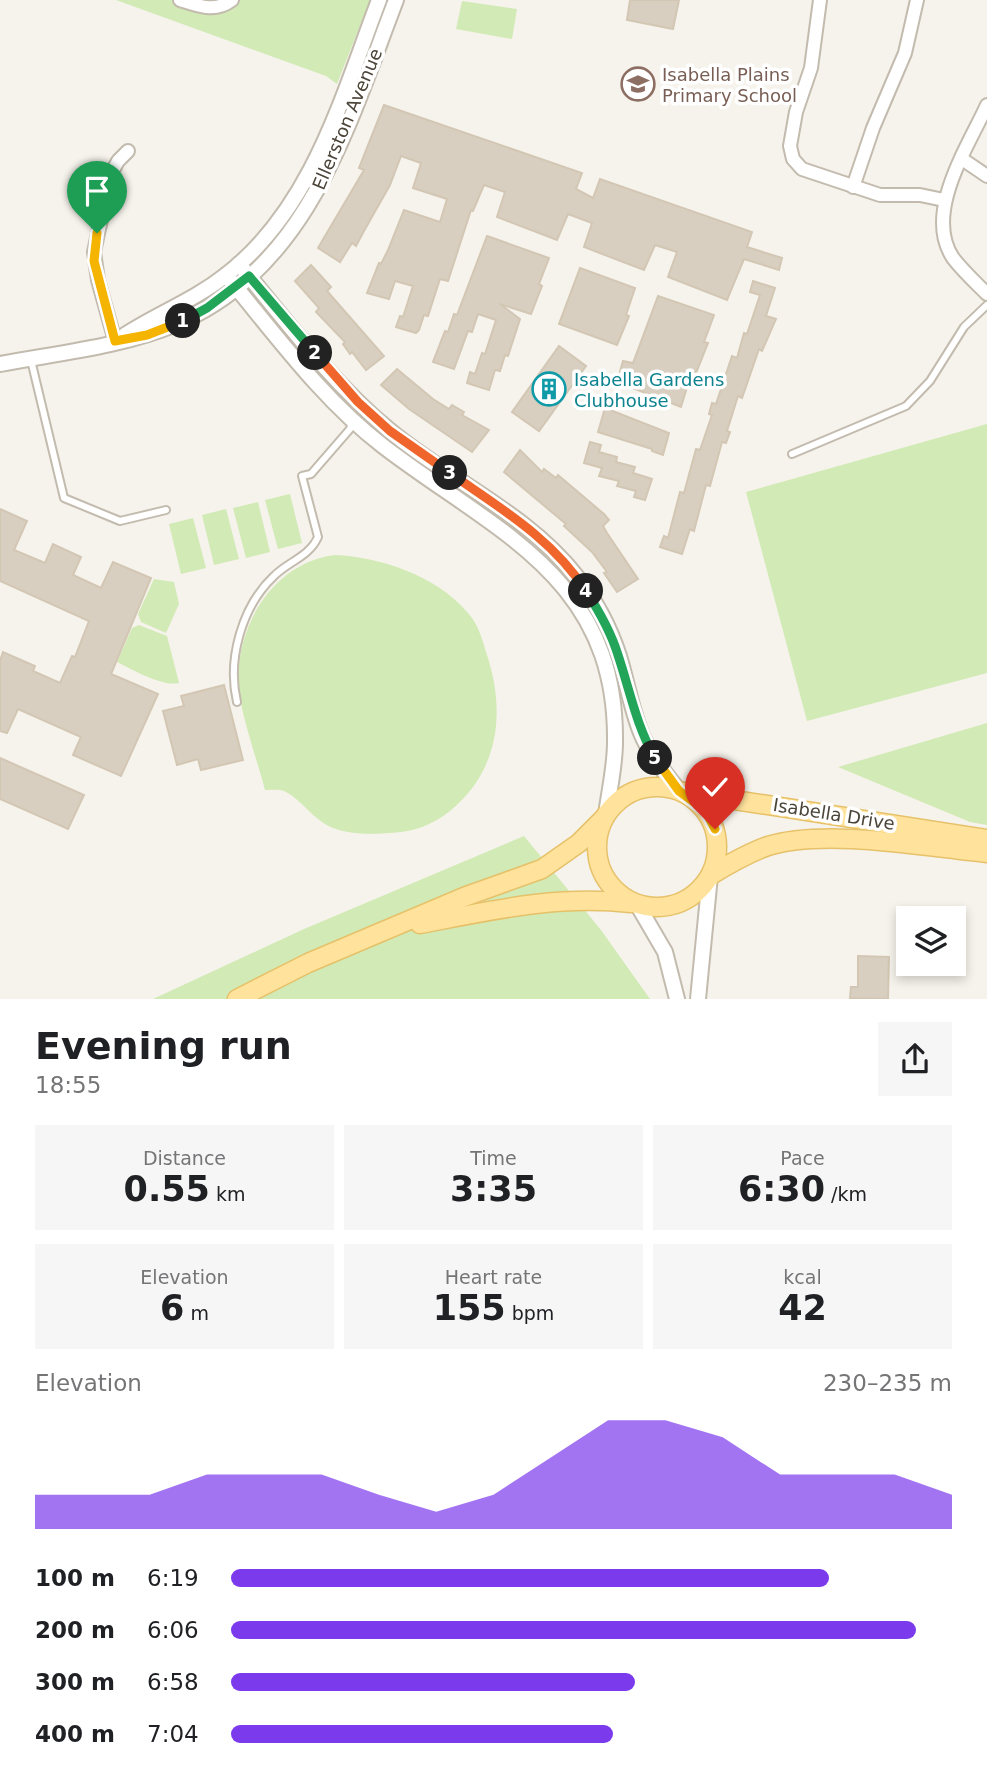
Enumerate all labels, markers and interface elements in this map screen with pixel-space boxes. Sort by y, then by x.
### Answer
street label: Ellerston Avenue [308,45,386,193]
place label: Isabella Plains Primary School [662,64,797,106]
school or university icon: Isabella Plains Primary School [619,65,657,103]
pin [67,161,127,233]
icon: arrive [78,172,116,210]
pin: 1 [166,304,200,338]
text: 1 [176,309,189,331]
pin: 2 [298,336,332,370]
text: 2 [308,341,321,363]
place label: Isabella Gardens Clubhouse [574,369,724,411]
building icon: Isabella Gardens Clubhouse [530,370,568,408]
pin: 3 [433,456,468,490]
text: 3 [443,461,456,483]
pin: 4 [568,574,604,608]
text: 4 [579,579,592,601]
pin: 5 [638,740,672,776]
text: 5 [648,746,661,768]
pin [685,757,745,829]
icon: check [696,768,734,806]
street label: Isabella Drive [772,794,896,834]
map controls [896,906,966,976]
button: layers [896,906,966,976]
button: share [878,1022,952,1096]
text: Evening run [35,1024,292,1068]
text: 18:55 [35,1072,101,1098]
text: Distance [143,1147,226,1169]
text: Time [470,1147,517,1169]
text: Pace [780,1147,825,1169]
text: 0.55 [124,1169,210,1209]
text: 3:35 [450,1169,537,1209]
text: 6:30 [738,1169,825,1209]
text: km [210,1183,245,1205]
text: /km [825,1183,867,1205]
text: Elevation [140,1266,229,1288]
text: Heart rate [445,1266,542,1288]
text: kcal [783,1266,822,1288]
text: 6 [160,1288,184,1328]
text: 155 [433,1288,506,1328]
text: 42 [778,1288,827,1328]
text: m [184,1302,209,1324]
text: bpm [506,1302,554,1324]
text: Elevation [35,1370,142,1396]
text: 230–235 m [823,1370,952,1396]
text: 100 m [35,1565,115,1591]
text: 6:19 [147,1565,199,1591]
text: 200 m [35,1617,115,1643]
text: 6:06 [147,1617,199,1643]
text: 300 m [35,1669,115,1695]
text: 6:58 [147,1669,199,1695]
text: 400 m [35,1721,115,1747]
text: 7:04 [147,1721,199,1747]

